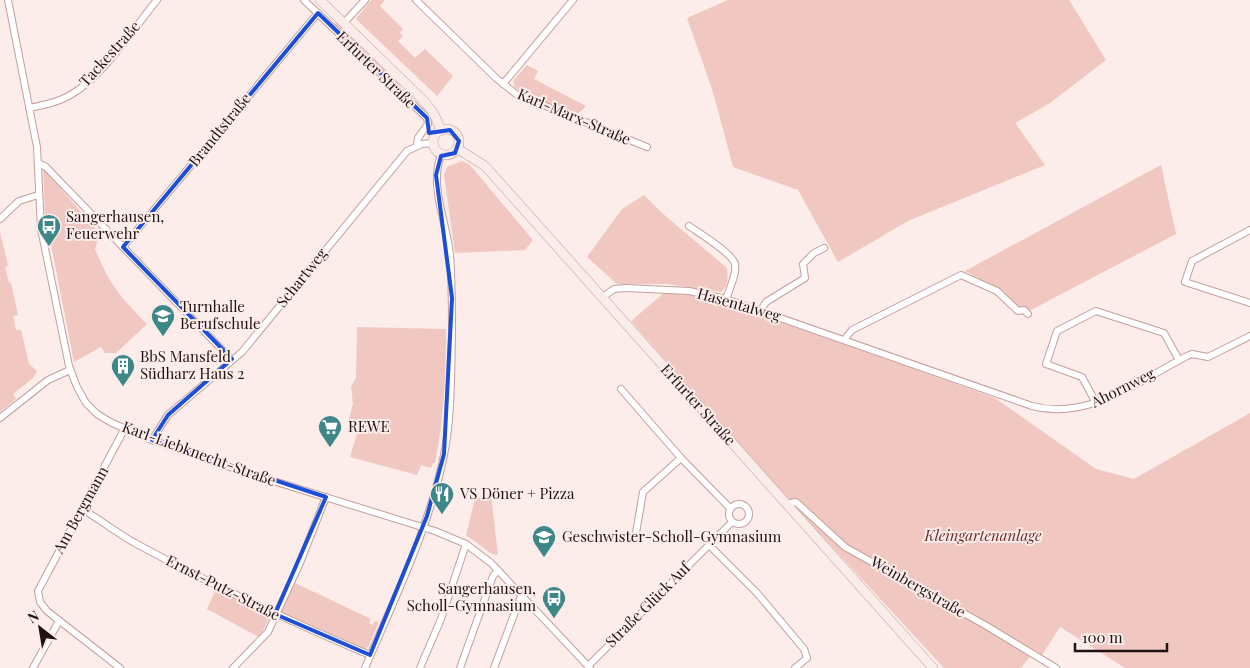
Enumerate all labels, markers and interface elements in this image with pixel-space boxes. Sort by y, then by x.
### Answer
street label: Tackestraße [74,16,144,90]
street label: Erfurter Straße [333,26,421,112]
street label: Karl-Marx-Straße [515,83,634,149]
street label: Brandtstraße [183,89,255,170]
place label: Sangerhausen, Feuerwehr [66,206,164,243]
bus stop icon: Sangerhausen, Feuerwehr [36,213,62,247]
street label: Schartweg [271,244,331,311]
street label: Hasentalweg [695,283,783,326]
place label: Turnhalle Berufschule [180,296,261,333]
school or university icon: Turnhalle Berufschule [150,303,176,337]
place label: BbS Mansfeld Südharz Haus 2 [140,346,244,383]
building icon: BbS Mansfeld Südharz Haus 2 [110,353,136,387]
street label: Erfurter Straße [657,359,741,449]
street label: Ahornweg [1086,363,1158,412]
supermarket icon: REWE [317,414,343,448]
street label: Karl-Liebknecht-Straße [120,416,279,490]
place label: REWE [348,416,390,436]
street label: Am Bergmann [47,462,112,558]
restaurant icon: VS Döner + Pizza [429,481,455,515]
place label: VS Döner + Pizza [459,483,575,503]
school or university icon: Geschwister-Scholl-Gymnasium [531,524,557,558]
park label: Kleingartenanlage [924,525,1042,545]
place label: Geschwister-Scholl-Gymnasium [562,526,782,546]
street label: Ernst-Putz-Straße [163,550,284,624]
street label: Weinbergstraße [866,550,970,621]
street label: Straße Glück Auf [600,557,695,651]
place label: Sangerhausen, Scholl-Gymnasium [407,578,537,615]
bus stop icon: Sangerhausen, Scholl-Gymnasium [541,585,567,619]
north arrow [15,603,65,653]
text: N [24,606,42,627]
scale bar [1075,620,1168,652]
text: 100 m [1082,627,1123,647]

